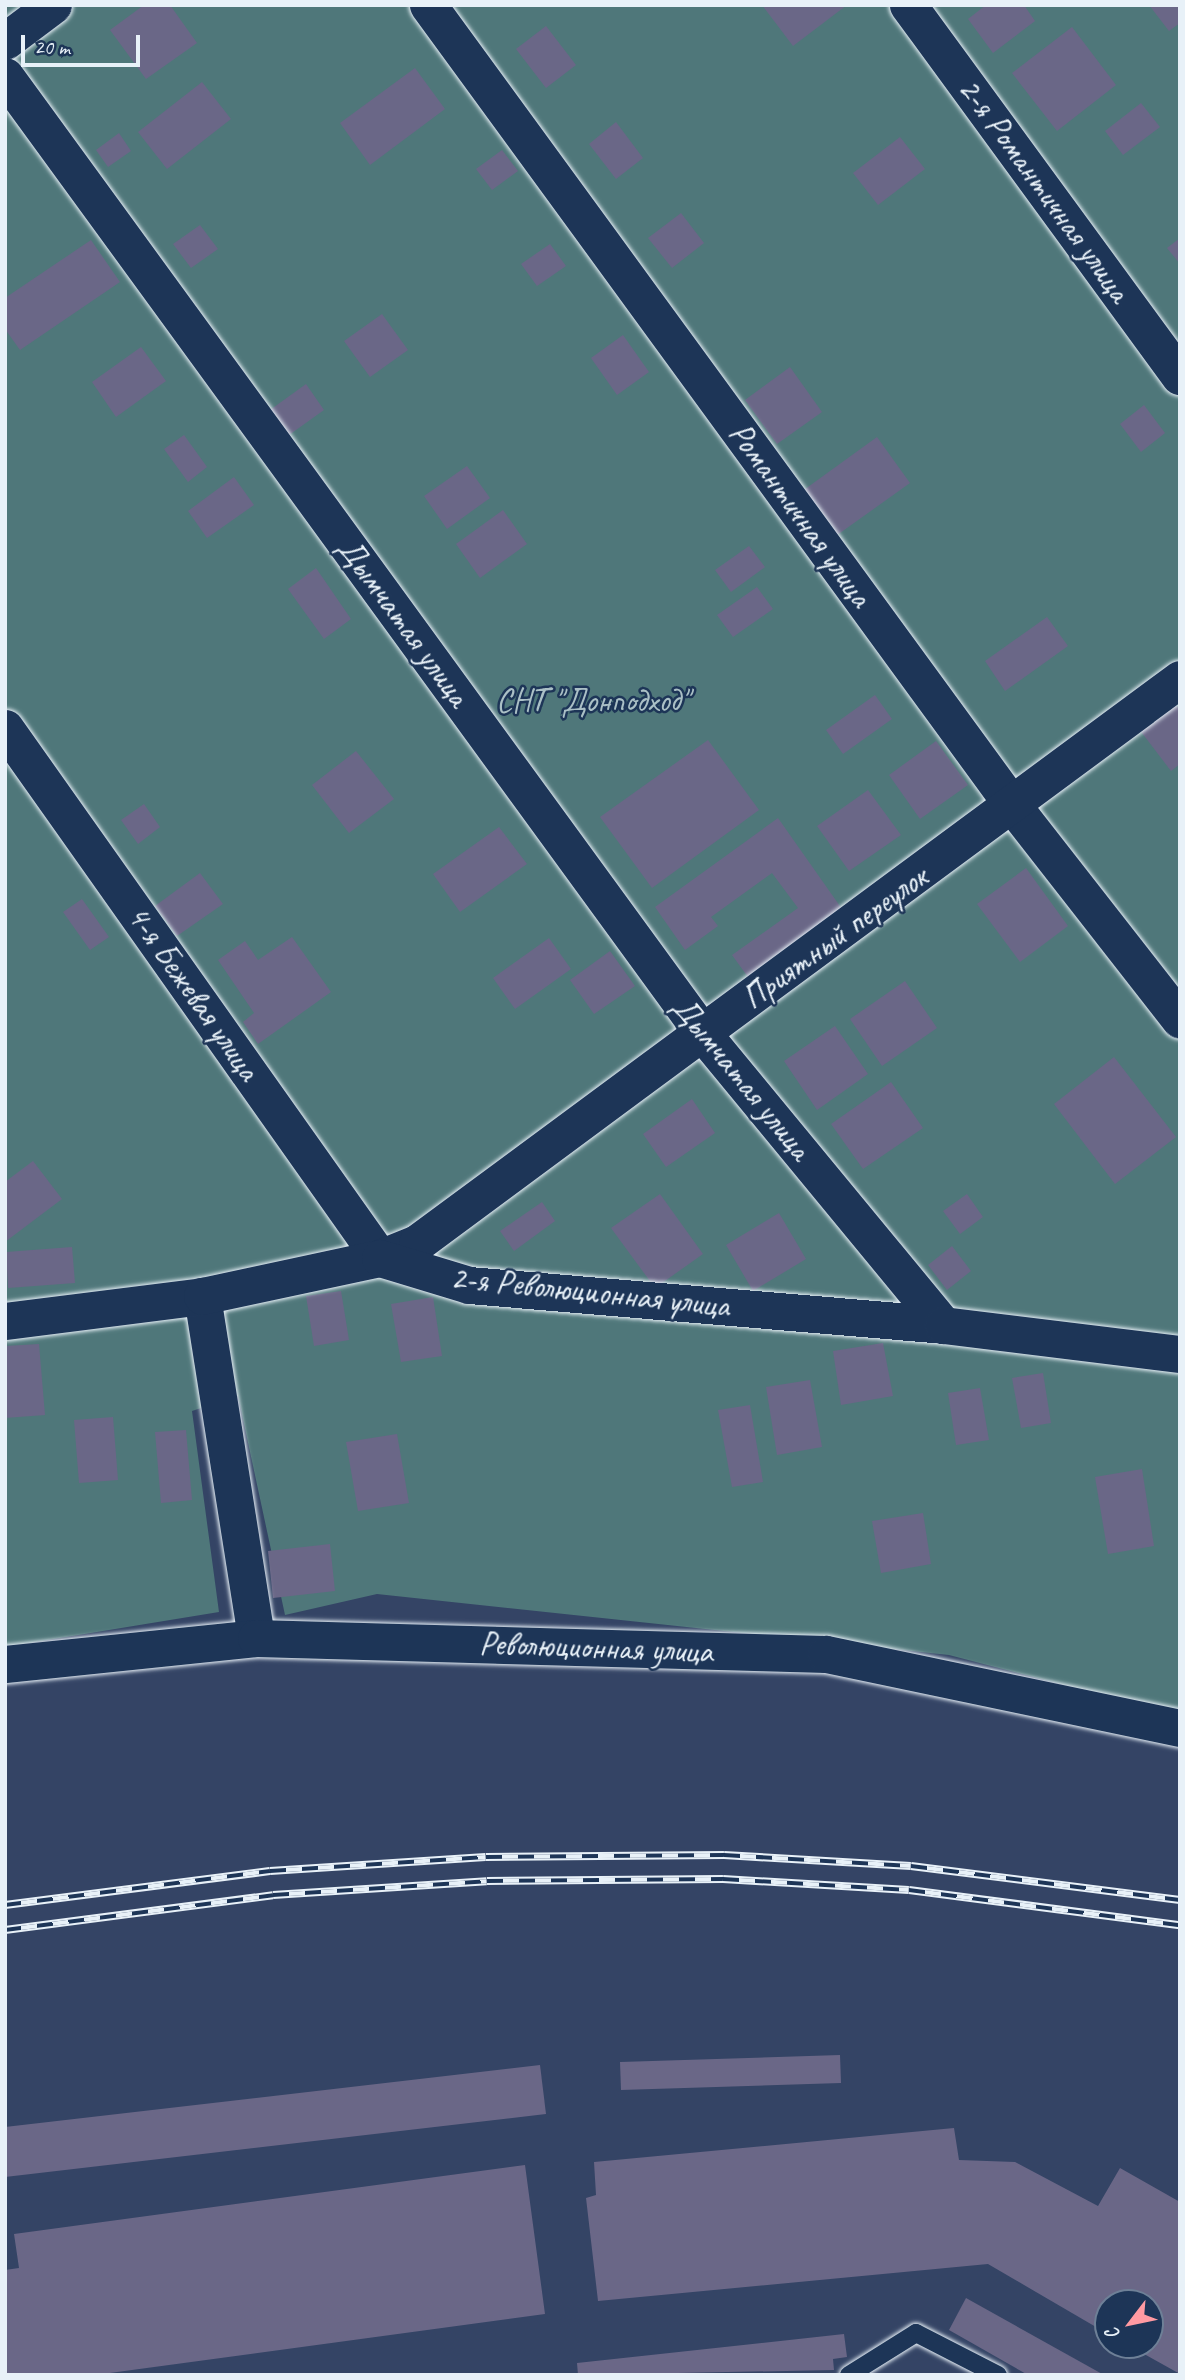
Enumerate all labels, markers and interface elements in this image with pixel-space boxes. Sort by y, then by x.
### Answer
scale bar [24,21,144,65]
text: 20 m [34,34,70,60]
street label: 2-я Романтичная улица [950,71,1138,309]
street label: Романтичная улица [719,414,881,616]
street label: Дымчатая улица [328,530,478,714]
park label: СНТ "Донподход" [496,681,688,721]
street label: Приятный переулок [735,858,935,1018]
street label: 4-я Бежевая улица [117,896,269,1090]
street label: Дымчатая улица [663,988,819,1168]
street label: 2-я Революционная улица [448,1258,732,1326]
street label: Революционная улица [478,1624,714,1672]
north arrow [1094,2289,1164,2359]
text: С [1100,2324,1126,2344]

